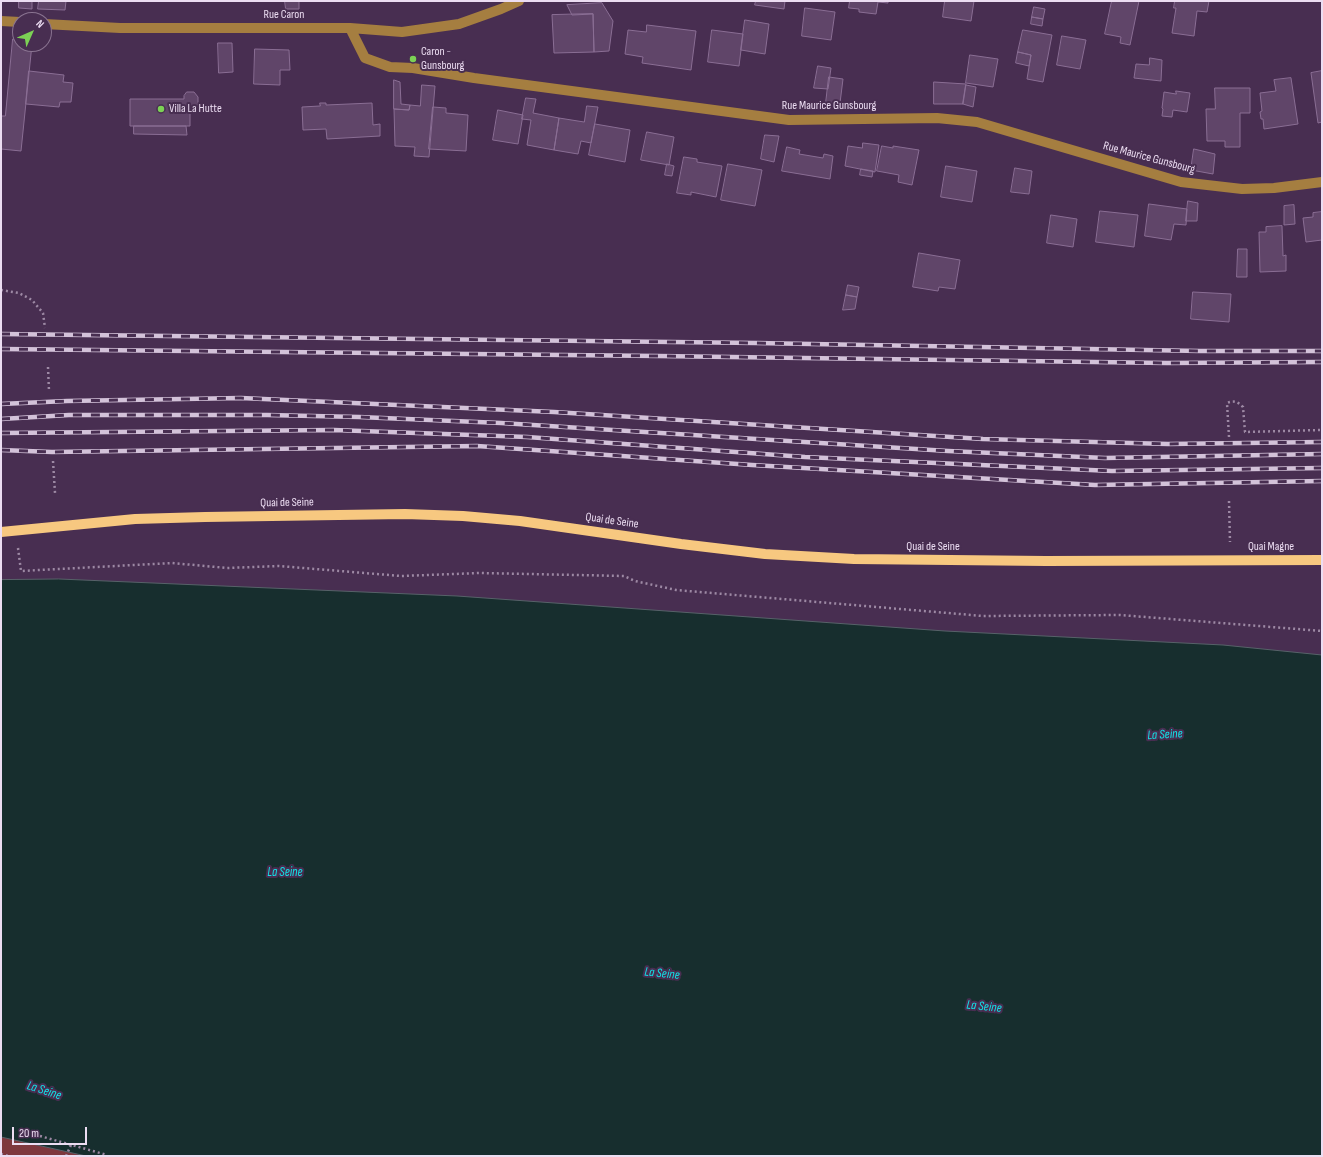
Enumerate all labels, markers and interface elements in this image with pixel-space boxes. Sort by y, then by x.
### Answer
street label: Rue Caron [264,8,304,22]
north arrow [12,12,52,52]
text: N [33,17,47,31]
place label: Caron - Gunsbourg [421,45,464,73]
marker: Caron - Gunsbourg [408,54,418,64]
street label: Rue Maurice Gunsbourg [782,99,876,113]
place label: Villa La Hutte [169,102,222,116]
marker: Villa La Hutte [156,104,166,114]
street label: Rue Maurice Gunsbourg [1101,139,1197,177]
street label: Quai de Seine [260,495,314,511]
street label: Quai de Seine [584,510,640,532]
street label: Quai de Seine [906,540,960,554]
street label: Quai Magne [1248,540,1294,554]
water label: La Seine [1147,726,1183,744]
water label: La Seine [267,865,303,881]
water label: La Seine [644,964,680,984]
water label: La Seine [966,997,1002,1017]
water label: La Seine [25,1078,63,1104]
scale bar [14,1119,89,1145]
text: 20 m [19,1126,39,1141]

